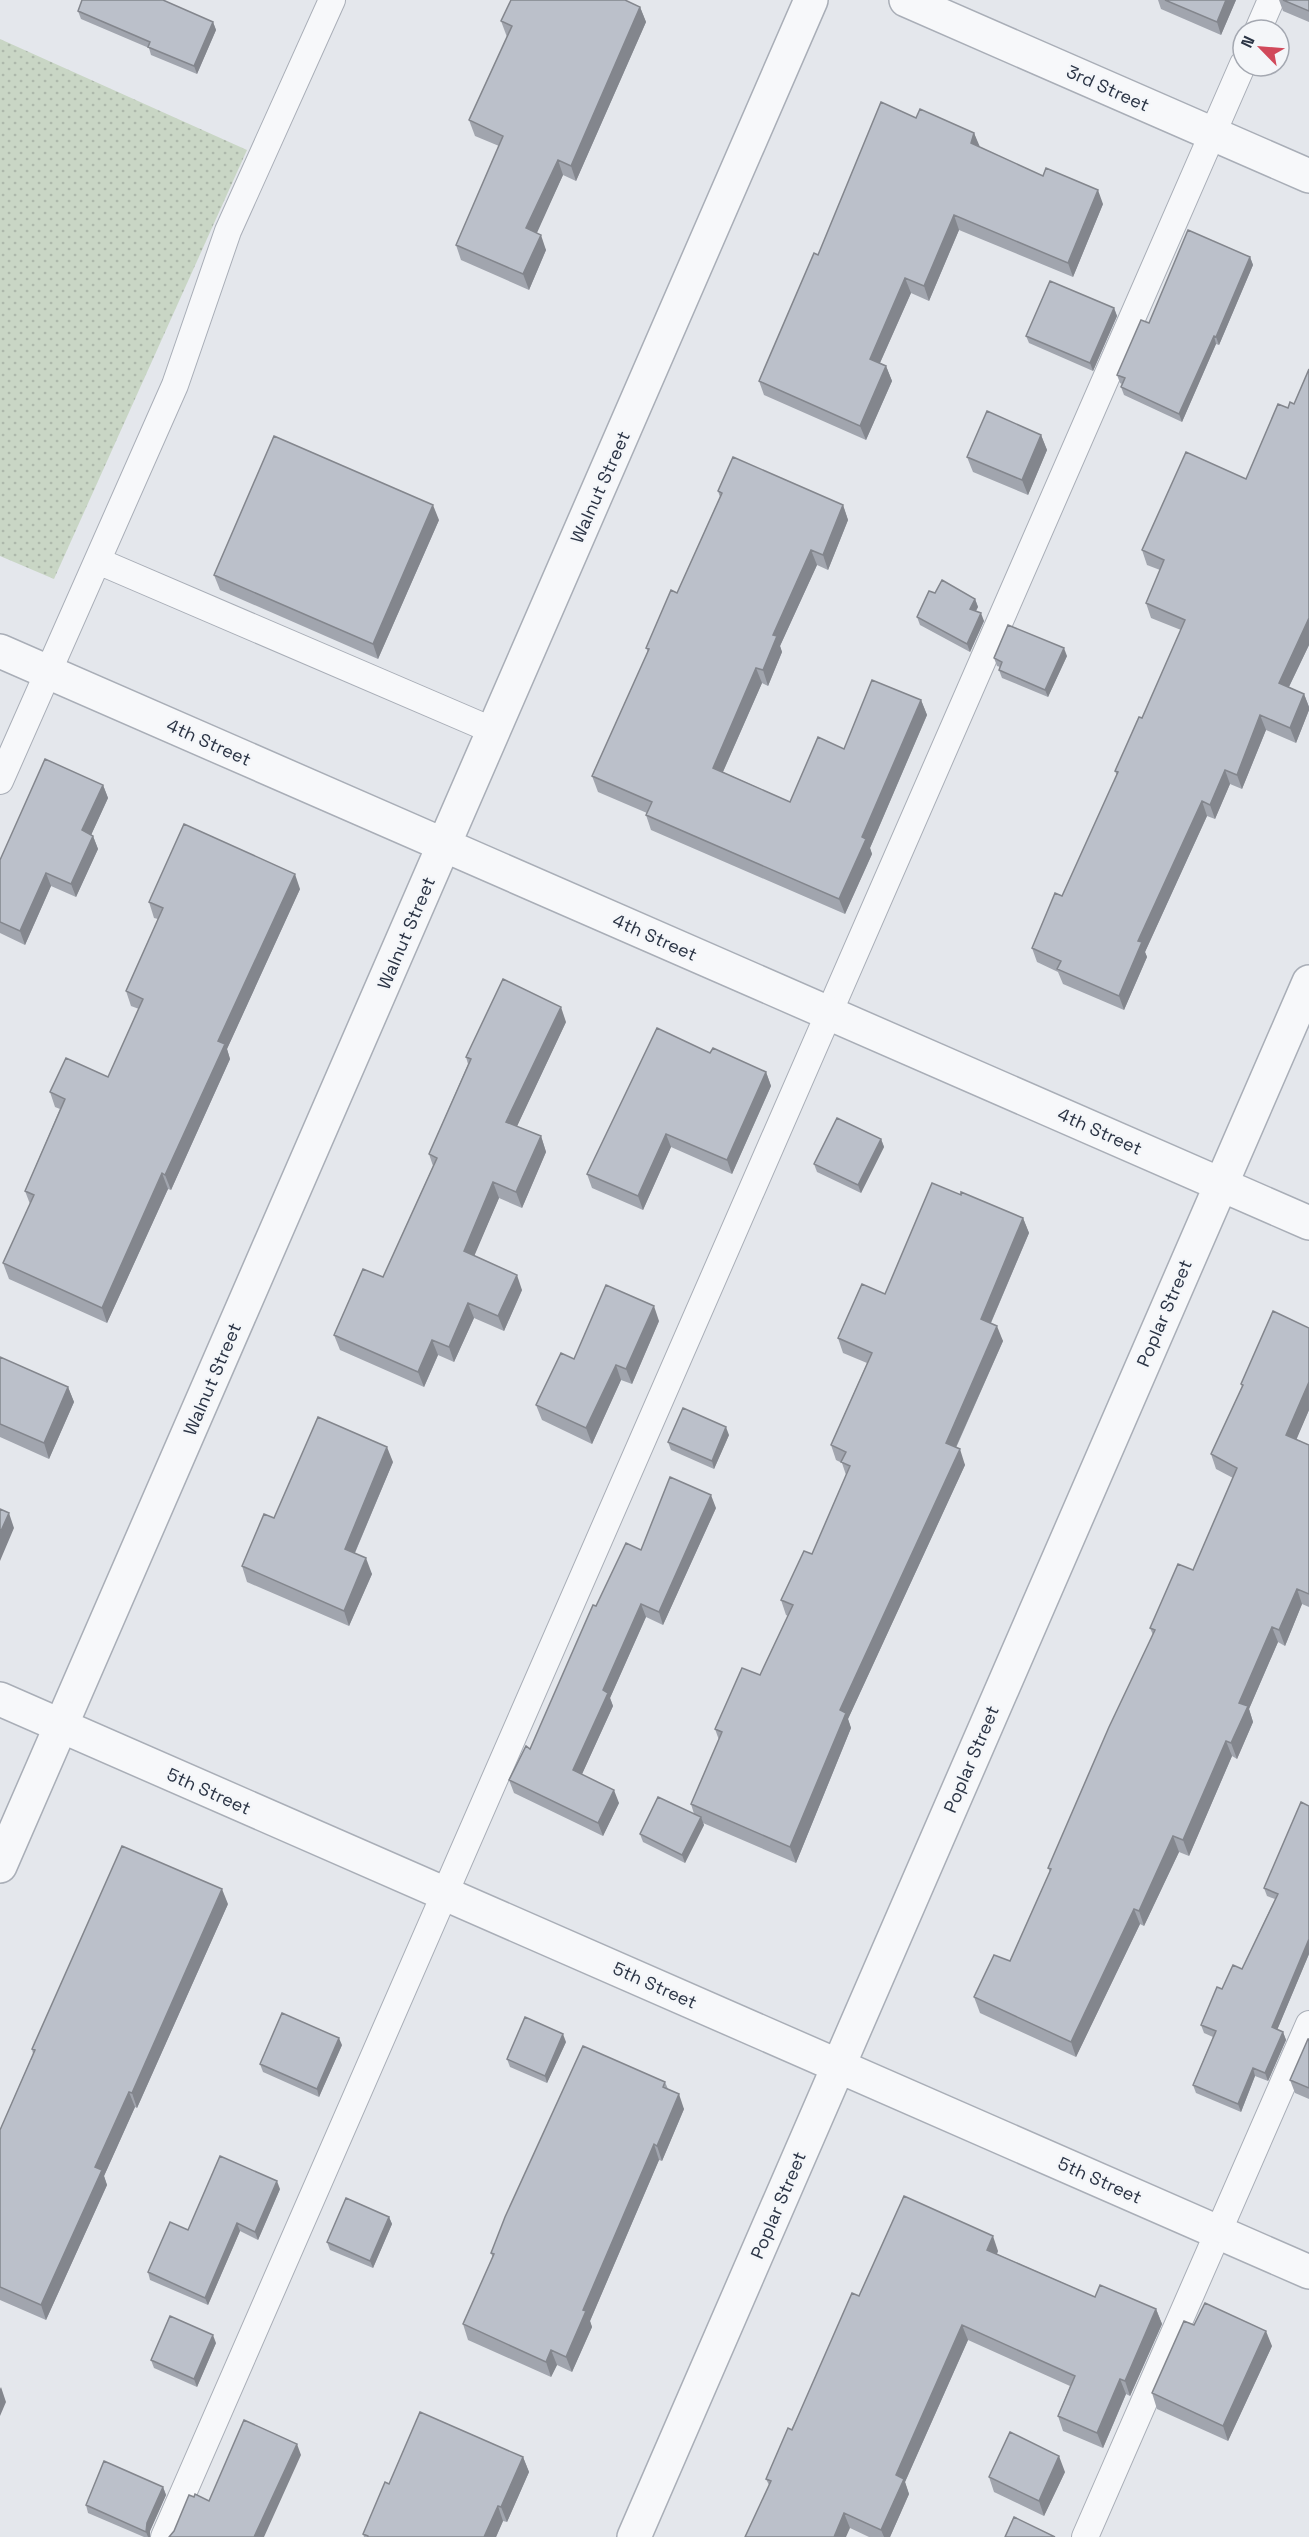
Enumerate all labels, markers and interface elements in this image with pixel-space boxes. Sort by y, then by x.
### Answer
north arrow [1231,18,1291,78]
text: N [1236,33,1260,51]
street label: 3rd Street [1063,59,1153,117]
street label: Walnut Street [565,427,635,547]
street label: 4th Street [163,713,255,771]
street label: Walnut Street [372,873,440,993]
street label: 4th Street [609,908,701,966]
street label: 4th Street [1054,1102,1146,1160]
street label: Poplar Street [1131,1256,1197,1370]
street label: Walnut Street [178,1319,246,1439]
street label: Poplar Street [938,1702,1004,1816]
street label: 5th Street [163,1762,255,1820]
street label: 5th Street [609,1956,701,2014]
street label: Poplar Street [745,2148,811,2262]
street label: 5th Street [1054,2151,1146,2209]

